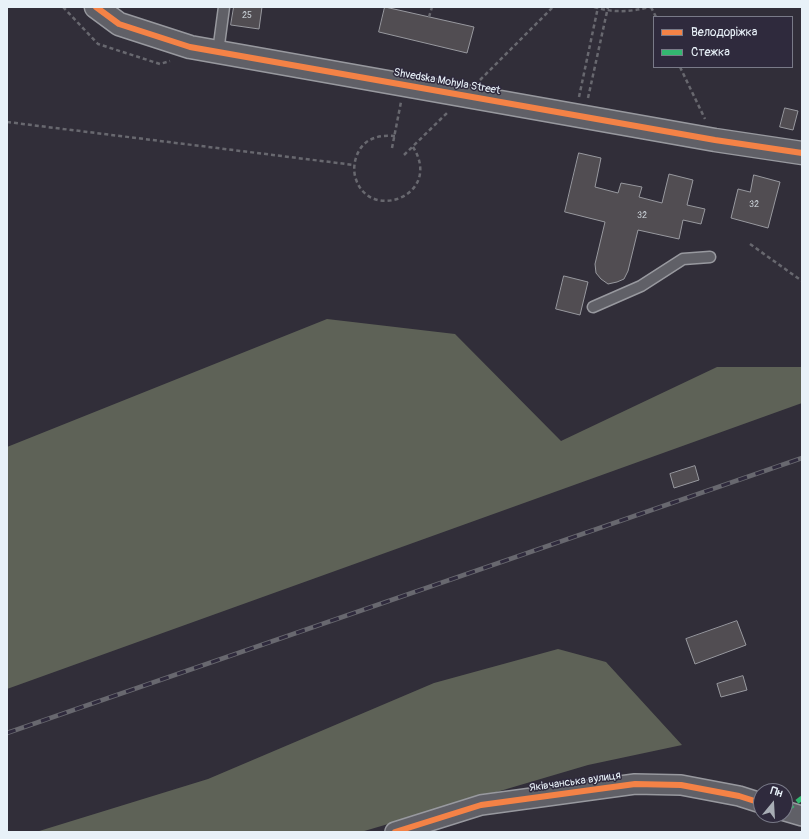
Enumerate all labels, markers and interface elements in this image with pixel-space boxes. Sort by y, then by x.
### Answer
house number: 25 [242,11,252,21]
legend [653,16,793,68]
text: Велодоріжка [691,25,757,40]
text: Стежка [691,45,730,60]
street label: Shvedska Mohyla Street [393,66,501,98]
house number: 32 [749,200,759,210]
house number: 32 [637,211,647,221]
street label: Яківчанська вулиця [528,769,622,795]
north arrow [753,783,793,823]
text: Пн [769,784,784,800]

